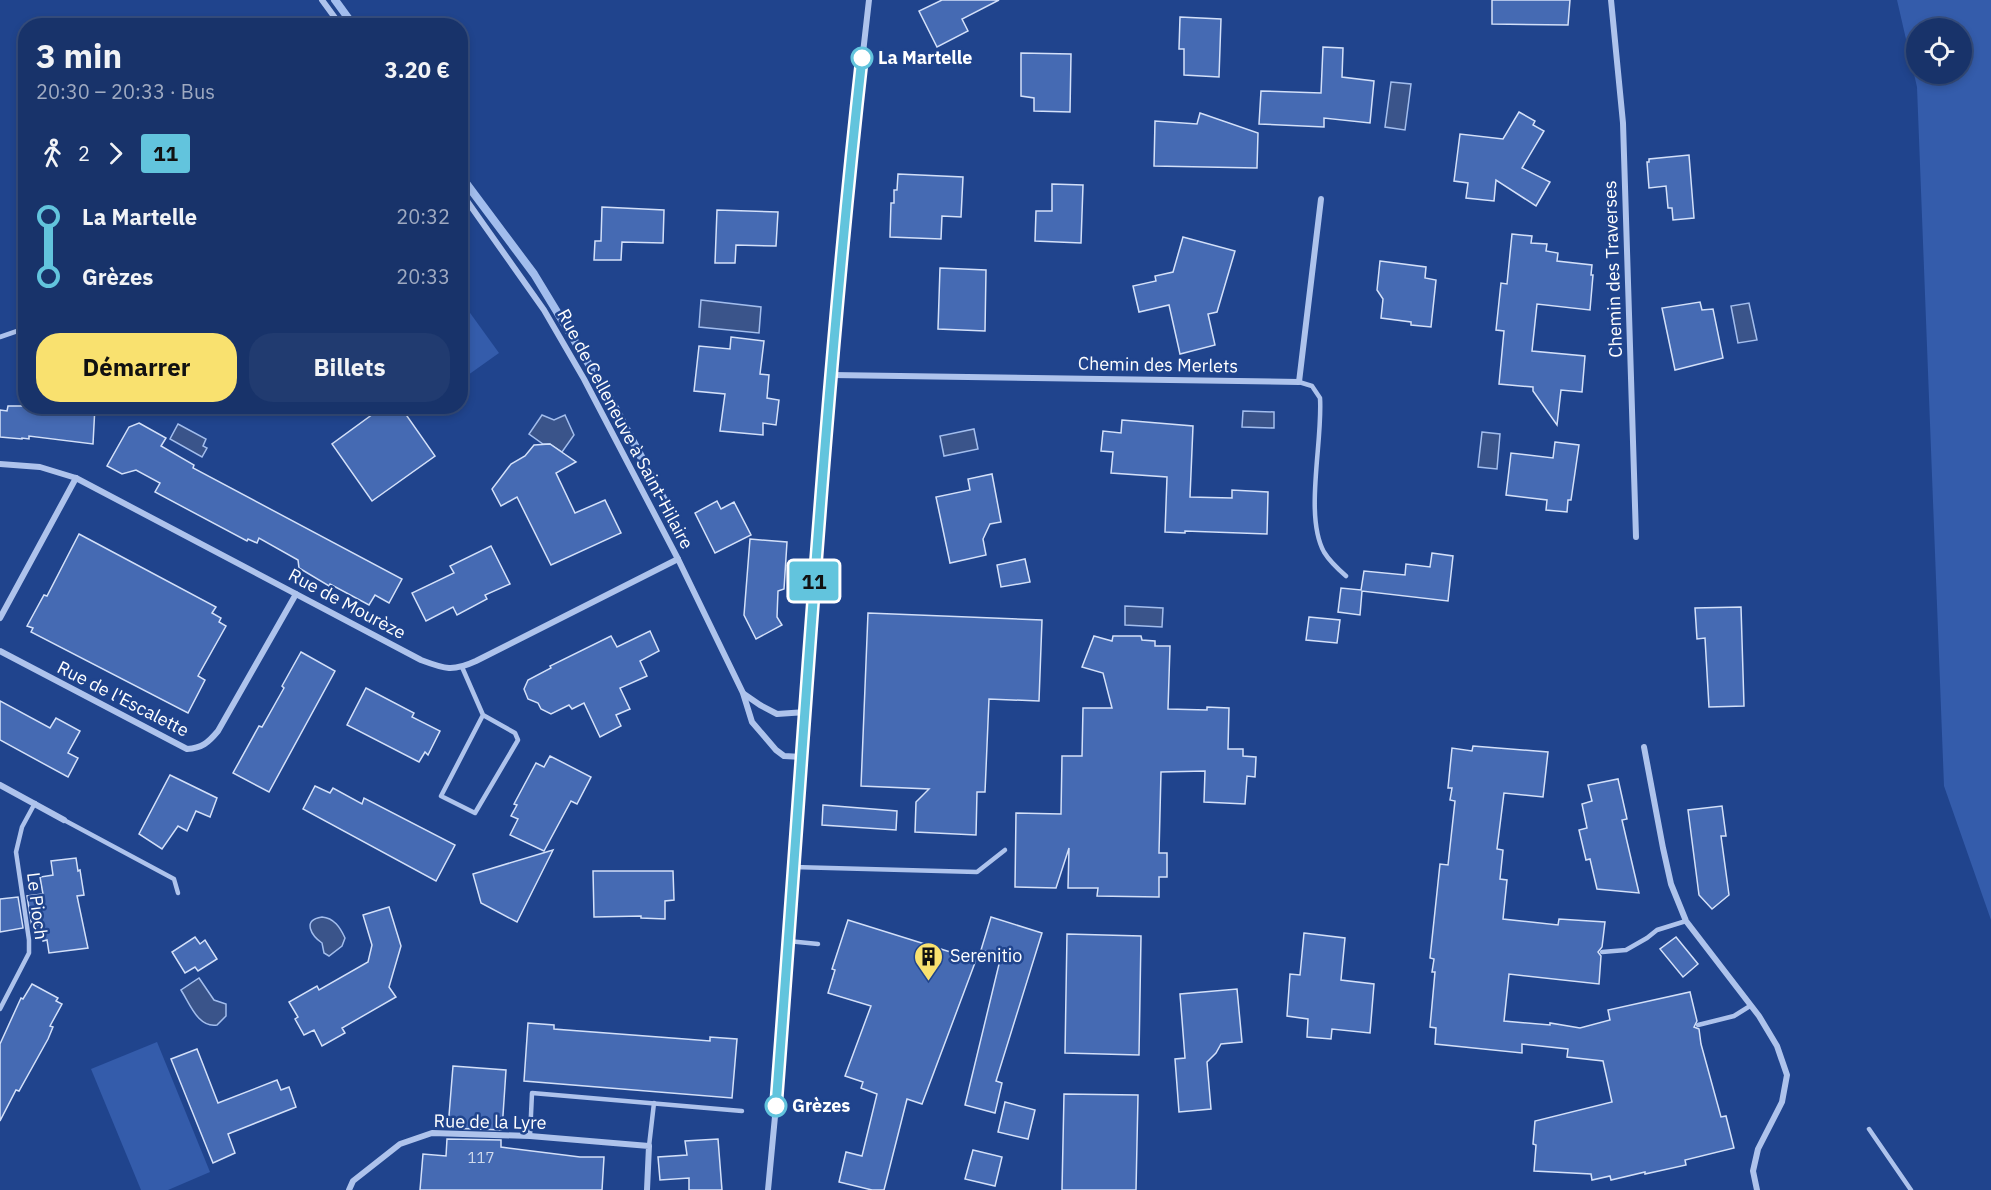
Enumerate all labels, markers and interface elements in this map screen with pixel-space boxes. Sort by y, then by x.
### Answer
map controls [1906,18,1972,84]
button: locate [1906,18,1972,84]
text: 3 min [36,34,122,77]
place label: La Martelle [878,46,972,69]
marker: La Martelle [851,47,873,69]
text: 3.20 € [385,55,450,84]
text: 20:30 – 20:33 · Bus [36,78,215,105]
icon: walk [36,137,69,170]
icon: forward [99,137,132,170]
text: 11 [153,139,178,167]
text: 2 [78,140,90,167]
street label: Chemin des Traverses [1598,180,1627,358]
text: La Martelle [82,202,197,231]
text: 20:32 [396,203,450,230]
text: Grèzes [82,262,153,291]
text: 20:33 [396,263,450,290]
street label: Rue de Celleneuve à Saint-Hilaire [552,305,699,553]
button: Démarrer [36,333,237,402]
button: Billets [249,333,450,402]
street label: Chemin des Merlets [1078,352,1238,377]
line badge: 11 [787,562,841,600]
street label: Rue de Mourèze [285,563,410,644]
text: 11 [801,567,827,595]
street label: Rue de l'Escalette [54,655,193,742]
street label: Le Pioch [22,871,53,941]
building icon: Serenitio [913,940,945,982]
place label: Serenitio [950,944,1022,967]
place label: Grèzes [792,1094,850,1117]
marker: Grèzes [765,1095,787,1117]
street label: Rue de la Lyre [433,1109,547,1134]
house number: 117 [467,1148,495,1167]

